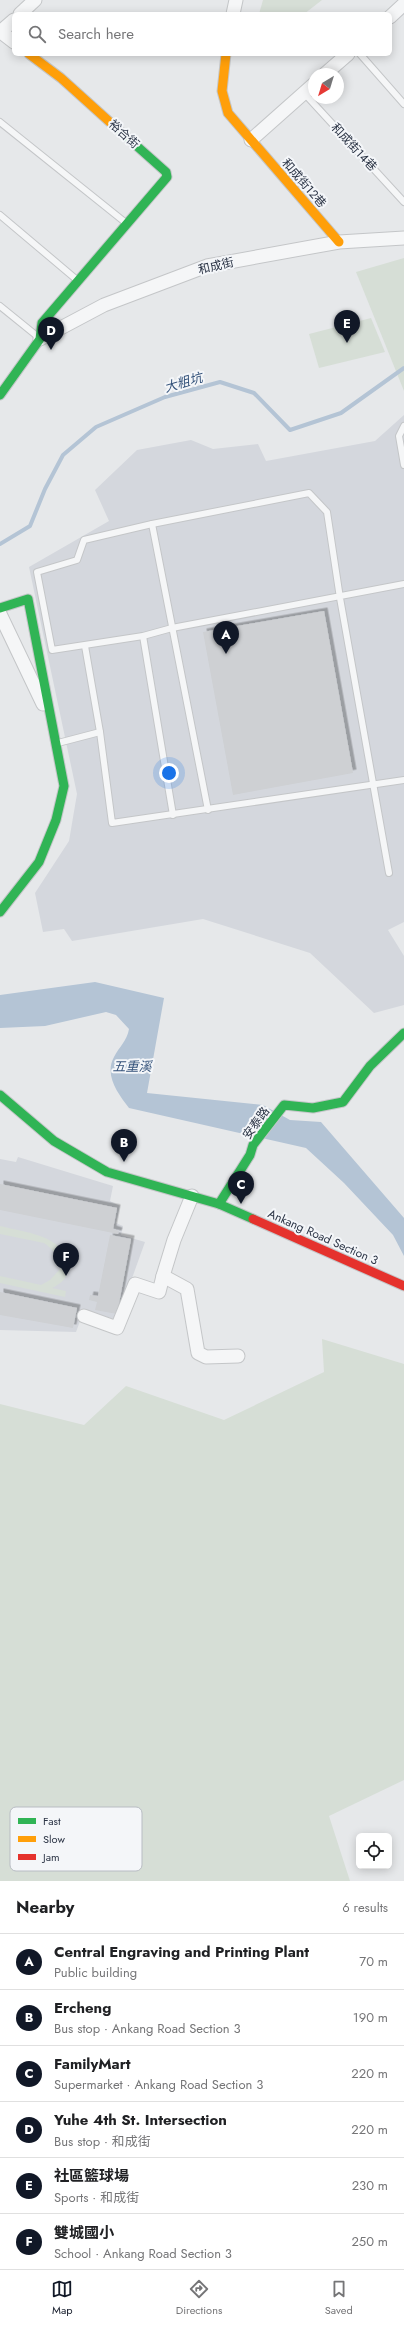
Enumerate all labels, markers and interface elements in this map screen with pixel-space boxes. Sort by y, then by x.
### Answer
search box [12,12,392,56]
icon: search [26,23,48,45]
text: Search here [58,23,134,45]
north arrow [308,68,344,104]
street label: 裕合街 [105,115,143,153]
street label: 和成街14巷 [327,119,381,175]
street label: 和成街12巷 [277,154,331,212]
street label: 和成街 [196,253,236,279]
pin: E [334,310,360,343]
pin: D [38,317,64,350]
water label: 大粗坑 [162,367,206,397]
pin: A [213,621,239,654]
your location [159,763,179,783]
water label: 五重溪 [112,1057,153,1076]
street label: 安泰路 [238,1103,274,1143]
pin: B [111,1129,137,1162]
pin: C [228,1171,254,1204]
street label: Ankang Road Section 3 [265,1205,381,1270]
pin: F [53,1243,79,1276]
legend [10,1807,142,1871]
text: Fast [43,1813,61,1829]
text: Slow [43,1831,65,1847]
map controls [356,1833,392,1869]
button: locate [356,1833,392,1869]
text: Jam [41,1849,60,1865]
text: Nearby [16,1895,74,1919]
text: 6 results [342,1898,388,1917]
text: Central Engraving and Printing Plant [54,1941,309,1963]
text: A [24,1952,34,1971]
text: 70 m [359,1952,388,1971]
text: Public building [54,1963,137,1982]
text: Ercheng [54,1997,111,2019]
text: B [25,2008,33,2027]
text: 190 m [353,2008,388,2027]
text: Bus stop · Ankang Road Section 3 [54,2019,241,2038]
text: FamilyMart [54,2053,131,2075]
text: C [24,2064,34,2083]
text: 220 m [351,2064,388,2083]
text: Supermarket · Ankang Road Section 3 [54,2075,263,2094]
text: Yuhe 4th St. Intersection [54,2109,227,2131]
text: D [24,2120,34,2139]
text: 220 m [351,2120,388,2139]
text: Bus stop · 和成街 [54,2132,151,2151]
text: 社區籃球場 [54,2165,129,2187]
text: E [25,2176,33,2195]
text: 230 m [352,2176,388,2195]
text: Sports · 和成街 [54,2188,139,2207]
text: 雙城國小 [54,2222,114,2244]
text: F [25,2232,33,2251]
text: 250 m [351,2232,388,2251]
text: School · Ankang Road Section 3 [54,2244,232,2263]
tab: Map [51,2278,73,2318]
tab: Directions [176,2278,222,2318]
tab: Saved [325,2278,353,2318]

